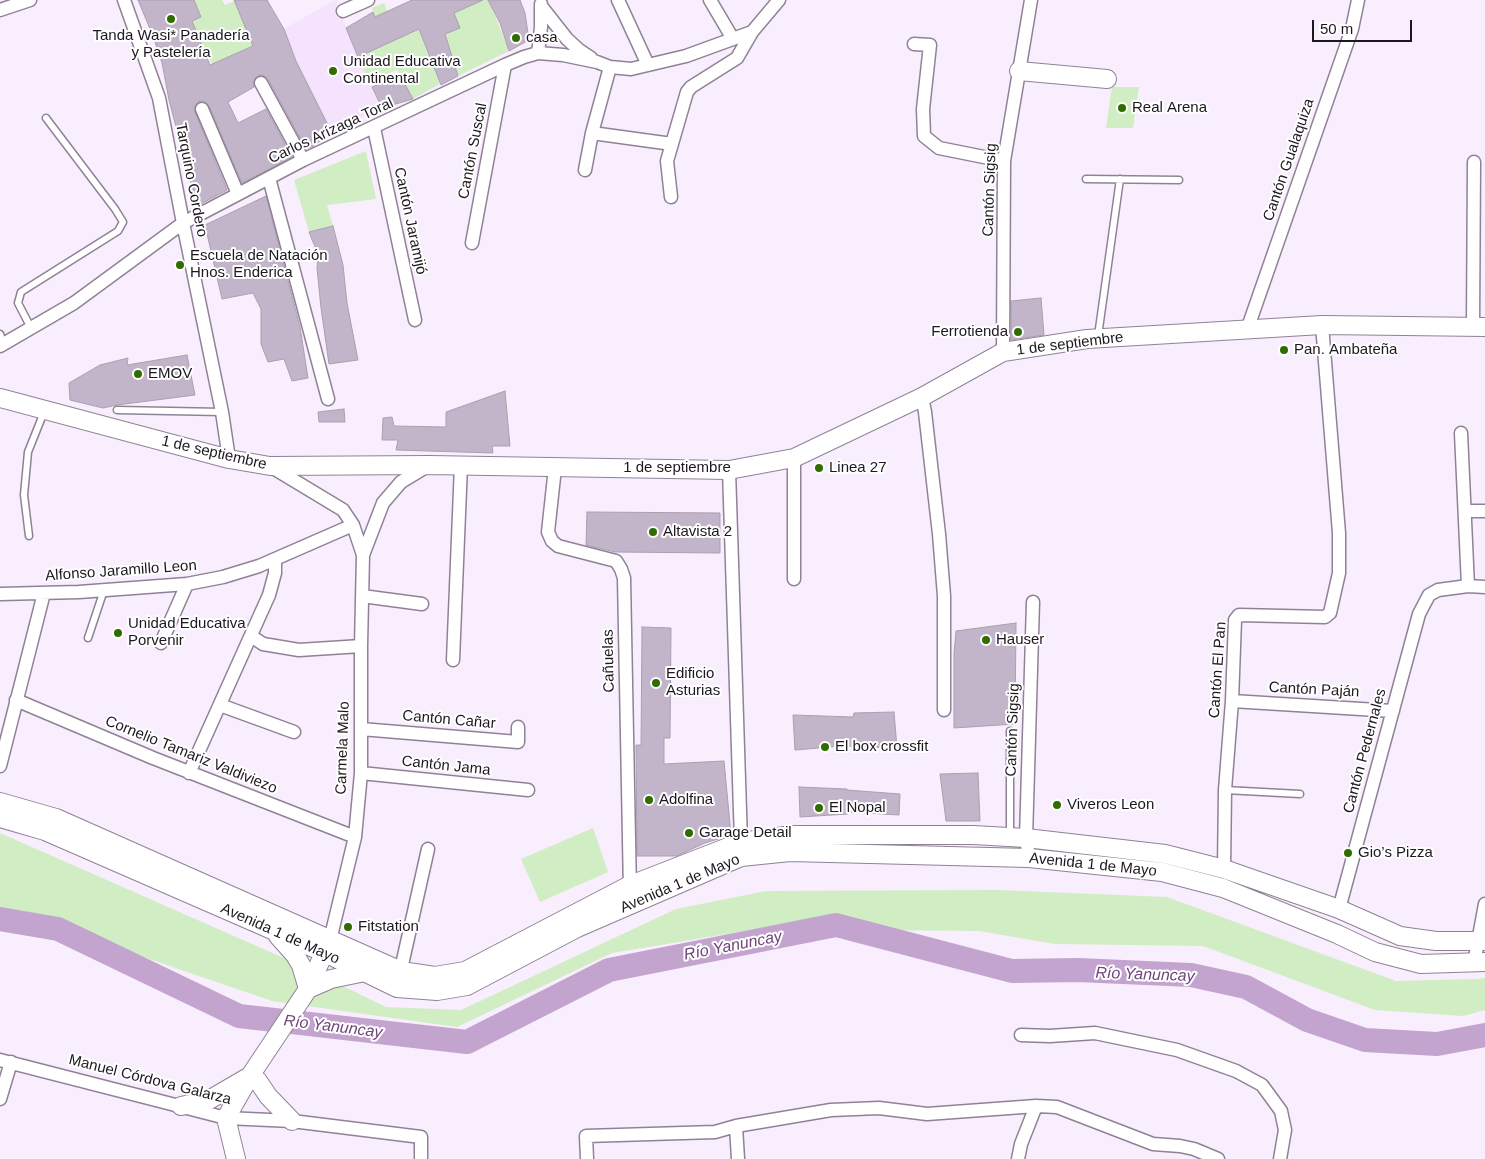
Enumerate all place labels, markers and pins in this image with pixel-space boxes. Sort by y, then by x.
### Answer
marker: Tanda Wasi* Panadería y Pastelería [165,13,177,25]
place label: Tanda Wasi* Panadería y Pastelería [92,27,250,62]
place label: casa [526,29,558,47]
marker: casa [510,32,522,44]
place label: Unidad Educativa Continental [343,53,461,88]
marker: Unidad Educativa Continental [327,65,339,77]
place label: Real Arena [1132,99,1207,117]
marker: Real Arena [1116,102,1128,114]
place label: Escuela de Natación Hnos. Enderica [190,247,328,282]
marker: Escuela de Natación Hnos. Enderica [174,259,186,271]
place label: Ferrotienda [931,323,1008,341]
marker: Ferrotienda [1012,326,1024,338]
place label: Pan. Ambateña [1294,341,1397,359]
marker: Pan. Ambateña [1278,344,1290,356]
place label: EMOV [148,365,192,383]
marker: EMOV [132,368,144,380]
place label: Linea 27 [829,459,887,477]
marker: Linea 27 [813,462,825,474]
place label: Altavista 2 [663,523,732,541]
marker: Altavista 2 [647,526,659,538]
place label: Unidad Educativa Porvenir [128,615,246,650]
marker: Unidad Educativa Porvenir [112,627,124,639]
place label: Hauser [996,631,1044,649]
marker: Hauser [980,634,992,646]
place label: Edificio Asturias [666,665,720,700]
marker: Edificio Asturias [650,677,662,689]
place label: El box crossfit [835,738,928,756]
marker: El box crossfit [819,741,831,753]
place label: Adolfina [659,791,713,809]
marker: Adolfina [643,794,655,806]
place label: Viveros Leon [1067,796,1154,814]
place label: El Nopal [829,799,886,817]
marker: Viveros Leon [1051,799,1063,811]
marker: El Nopal [813,802,825,814]
place label: Garage Detail [699,824,792,842]
marker: Garage Detail [683,827,695,839]
place label: Gio’s Pizza [1358,844,1433,862]
marker: Gio’s Pizza [1342,847,1354,859]
place label: Fitstation [358,918,419,936]
marker: Fitstation [342,921,354,933]

